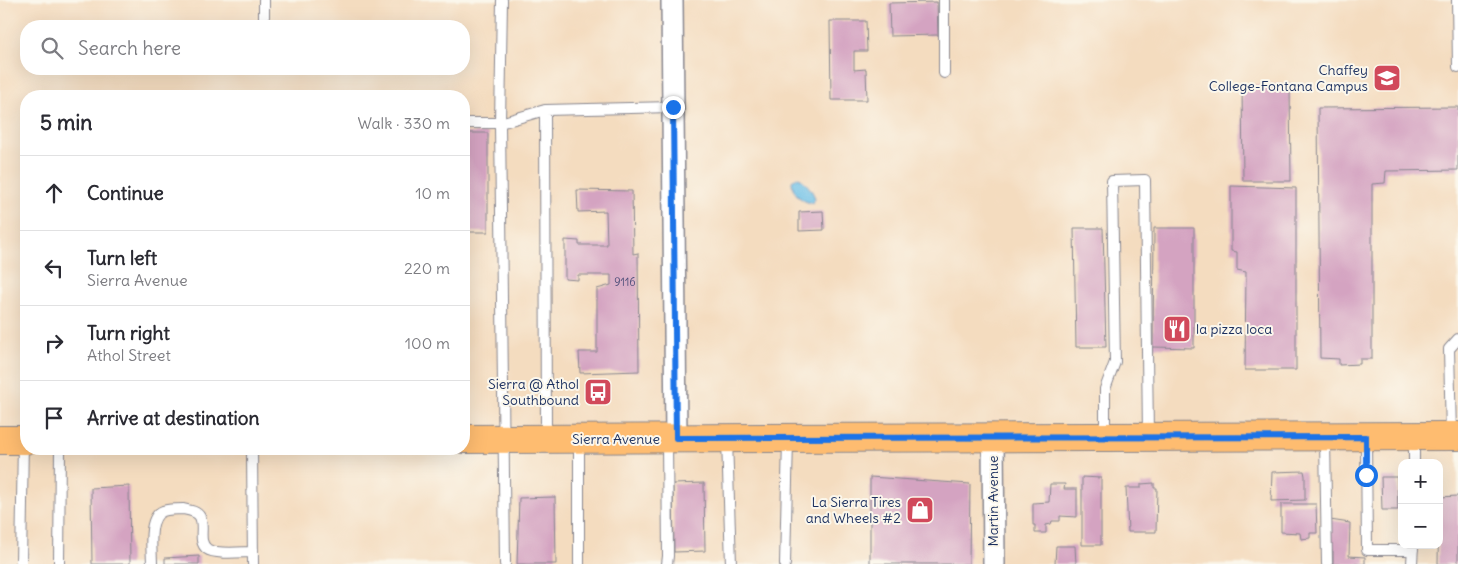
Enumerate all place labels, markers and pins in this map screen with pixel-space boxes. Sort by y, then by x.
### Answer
place label: Chaffey College-Fontana Campus [1209,61,1368,95]
school or university icon: Chaffey College-Fontana Campus [1372,63,1402,93]
restaurant icon: la pizza loca [1162,314,1192,344]
place label: la pizza loca [1196,320,1272,338]
place label: Sierra @ Athol Southbound [488,375,579,409]
bus stop icon: Sierra @ Athol Southbound [583,377,613,407]
place label: La Sierra Tires and Wheels #2 [806,493,901,527]
shop icon: La Sierra Tires and Wheels #2 [905,495,935,525]

